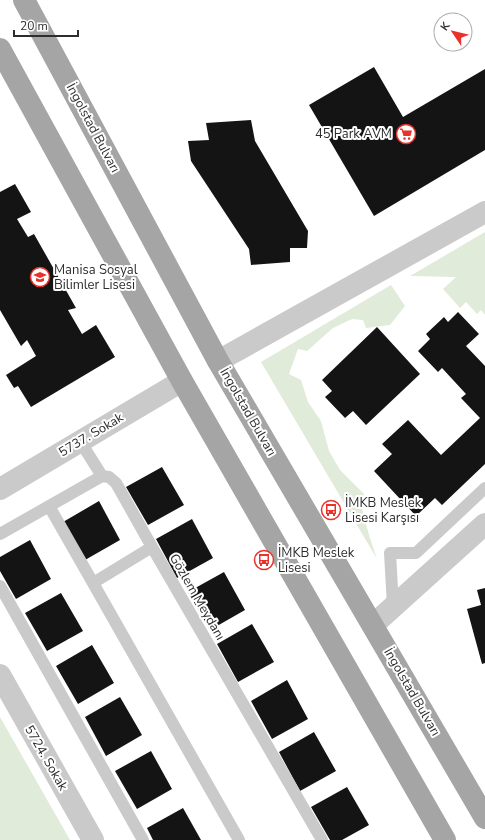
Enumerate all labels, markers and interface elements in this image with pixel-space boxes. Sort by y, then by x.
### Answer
scale bar [14,12,78,38]
north arrow [433,12,473,52]
text: 20 m [20,18,48,34]
text: K [437,19,454,34]
street label: İngolstad Bulvarı [62,80,125,176]
supermarket icon: 45 Park AVM [395,123,417,145]
place label: 45 Park AVM [315,125,392,143]
place label: Manisa Sosyal Bilimler Lisesi [54,261,138,294]
school or university icon: Manisa Sosyal Bilimler Lisesi [29,266,51,288]
street label: İngolstad Bulvarı [216,364,281,459]
street label: 5737. Sokak [55,408,127,461]
place label: İMKB Meslek Lisesi Karşısı [345,493,422,527]
bus stop icon: İMKB Meslek Lisesi Karşısı [320,499,342,521]
place label: İMKB Meslek Lisesi [278,543,355,577]
bus stop icon: İMKB Meslek Lisesi [253,549,275,571]
street label: Gözlem Meydanı [165,550,229,644]
street label: İngolstad Bulvarı [380,644,445,739]
street label: 5724. Sokak [20,722,72,794]

